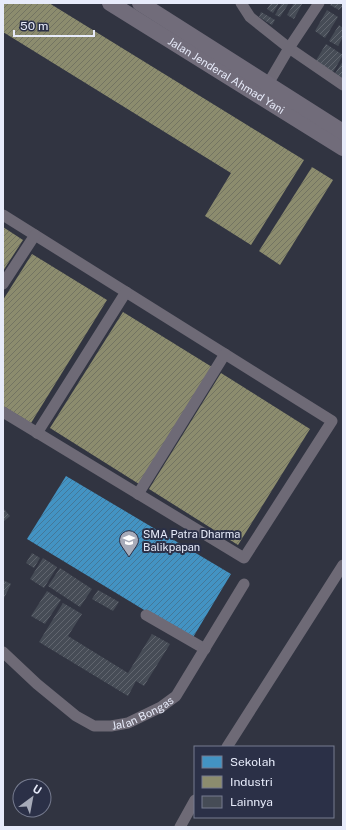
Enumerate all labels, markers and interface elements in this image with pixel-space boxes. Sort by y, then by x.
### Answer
scale bar [14,12,94,38]
text: 50 m [20,19,48,33]
street label: Jalan Jenderal Ahmad Yani [166,35,287,116]
place label: SMA Patra Dharma Balikpapan [143,528,240,553]
school or university icon: SMA Patra Dharma Balikpapan [118,529,140,557]
street label: Jalan Bongas [111,694,176,732]
legend [194,746,334,818]
text: Sekolah [230,755,275,769]
text: Industri [230,775,273,789]
north arrow [12,778,52,818]
text: U [31,782,44,797]
text: Lainnya [230,795,273,809]

